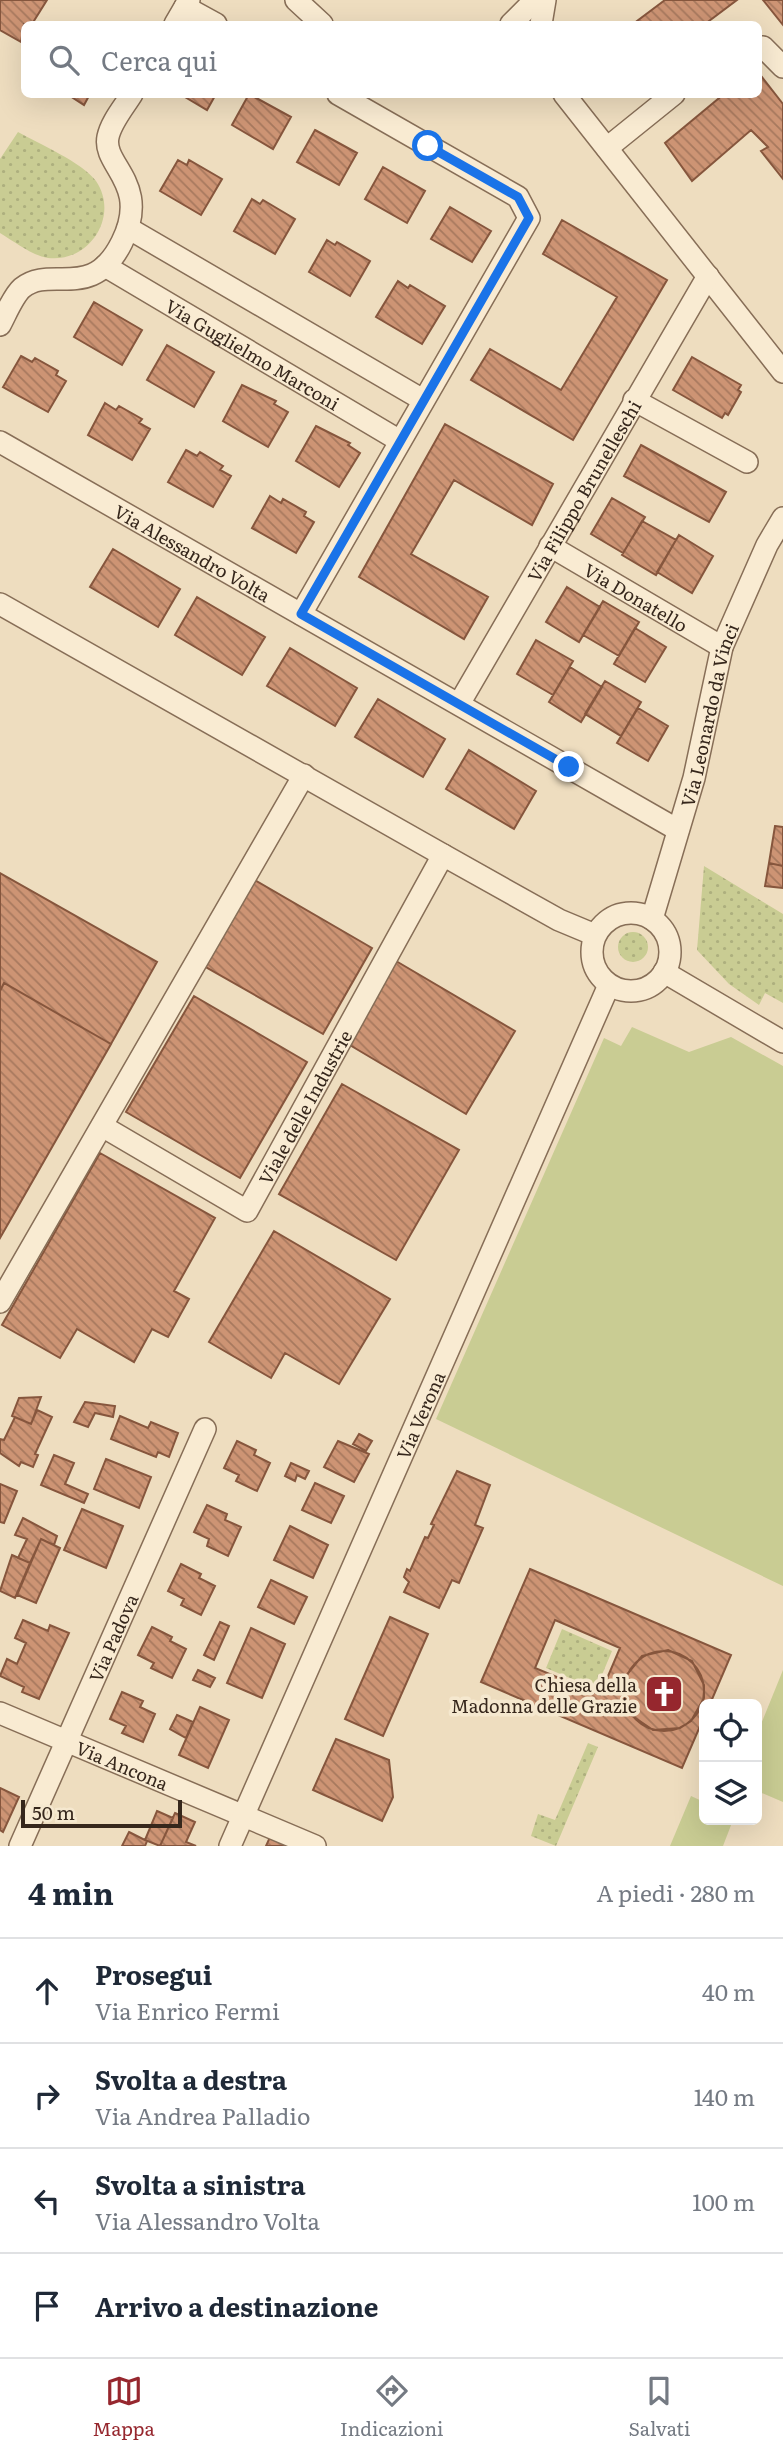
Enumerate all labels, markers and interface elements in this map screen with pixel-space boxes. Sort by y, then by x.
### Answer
search box [21,21,762,98]
text: Cerca qui [101,40,217,79]
icon: search [45,41,83,79]
route start [412,130,443,161]
street label: Via Guglielmo Marconi [161,291,345,416]
street label: Via Filippo Brunelleschi [520,395,647,586]
street label: Via Alessandro Volta [110,497,276,608]
street label: Via Donatello [579,556,693,638]
street label: Via Leonardo da Vinci [673,619,745,810]
route end [553,751,584,782]
street label: Viale delle Industrie [251,1025,358,1189]
street label: Via Verona [389,1366,451,1463]
street label: Via Padova [81,1589,144,1686]
place label: Chiesa della Madonna delle Grazie [451,1671,637,1719]
church icon: Chiesa della Madonna delle Grazie [643,1673,685,1715]
map controls [699,1699,762,1825]
button: locate [699,1699,762,1762]
street label: Via Ancona [72,1733,173,1796]
button: layers [699,1762,762,1825]
scale bar [21,1797,182,1829]
text: 50 m [32,1798,75,1826]
text: 4 min [28,1870,114,1914]
text: A piedi · 280 m [597,1875,755,1909]
text: Prosegui [95,1954,212,1993]
icon: ahead [28,1972,66,2010]
text: 40 m [702,1974,755,2008]
text: Via Enrico Fermi [95,1993,280,2027]
text: Svolta a destra [95,2059,287,2098]
icon: right [28,2077,66,2115]
text: 140 m [694,2079,755,2113]
text: Via Andrea Palladio [95,2098,311,2132]
text: Svolta a sinistra [95,2164,306,2203]
icon: left [28,2182,66,2220]
text: 100 m [692,2184,755,2218]
text: Via Alessandro Volta [95,2203,320,2237]
text: Arrivo a destinazione [95,2286,379,2325]
icon: arrive [28,2287,66,2325]
tab: Mappa [93,2372,155,2442]
tab: Indicazioni [340,2372,443,2442]
tab: Salvati [629,2372,690,2442]

